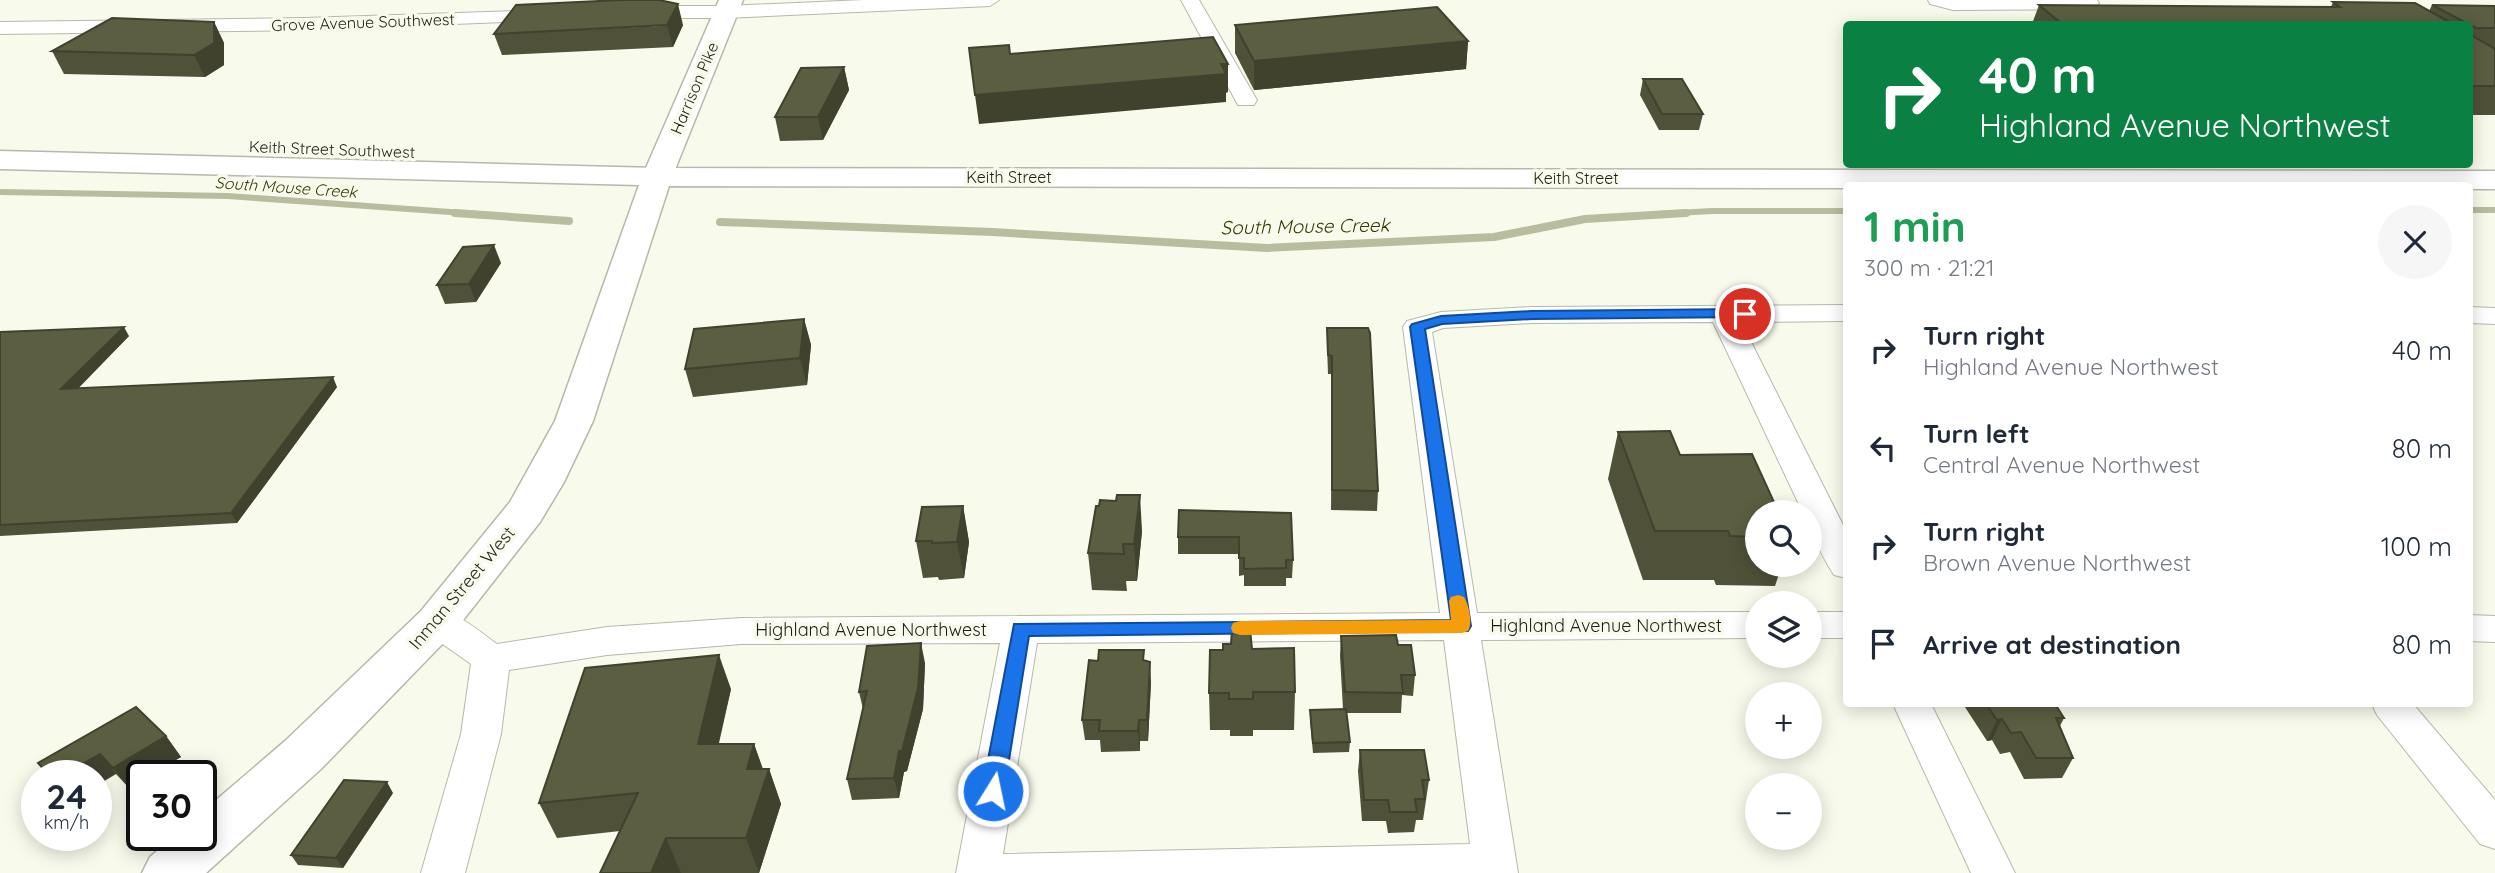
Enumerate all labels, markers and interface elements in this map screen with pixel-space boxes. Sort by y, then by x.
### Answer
street label: Grove Avenue Southwest [271,9,455,35]
street label: Harrison Pike [666,39,722,137]
text: 40 m [1979,44,2097,105]
icon: right [1864,49,1955,140]
text: Highland Avenue Northwest [1979,105,2391,145]
street label: Keith Street Southwest [249,136,415,162]
street label: Keith Street [966,167,1052,187]
street label: Keith Street [1533,168,1619,188]
water label: South Mouse Creek [214,172,359,202]
text: 1 min [1864,200,1966,253]
button: close [2378,205,2452,279]
water label: South Mouse Creek [1220,212,1392,239]
text: 300 m · 21:21 [1864,253,1995,282]
pin [1715,284,1775,344]
icon: arrive [1726,295,1764,333]
text: Turn right [1923,319,2045,352]
icon: right [1864,331,1902,369]
text: 40 m [2392,334,2452,367]
text: Highland Avenue Northwest [1923,352,2219,381]
text: Turn left [1923,417,2030,450]
icon: left [1864,429,1902,467]
text: 80 m [2392,432,2452,465]
text: Central Avenue Northwest [1923,450,2200,479]
map controls [1745,500,1822,850]
button: search [1745,500,1822,577]
text: Turn right [1923,515,2045,548]
street label: Inman Street West [403,521,520,654]
icon: right [1864,527,1902,565]
text: 100 m [2381,530,2452,563]
text: Brown Avenue Northwest [1923,548,2191,577]
button: layers [1745,591,1822,668]
street label: Highland Avenue Northwest [1490,614,1722,637]
street label: Highland Avenue Northwest [755,618,987,641]
icon: arrive [1864,625,1902,663]
text: Arrive at destination [1923,628,2181,661]
text: 80 m [2392,628,2452,661]
button: + [1745,682,1822,759]
position arrow [956,754,1030,828]
speed limit sign: 30 [126,760,217,851]
button: − [1745,773,1822,850]
text: 24 [46,774,87,818]
text: km/h [44,811,89,834]

